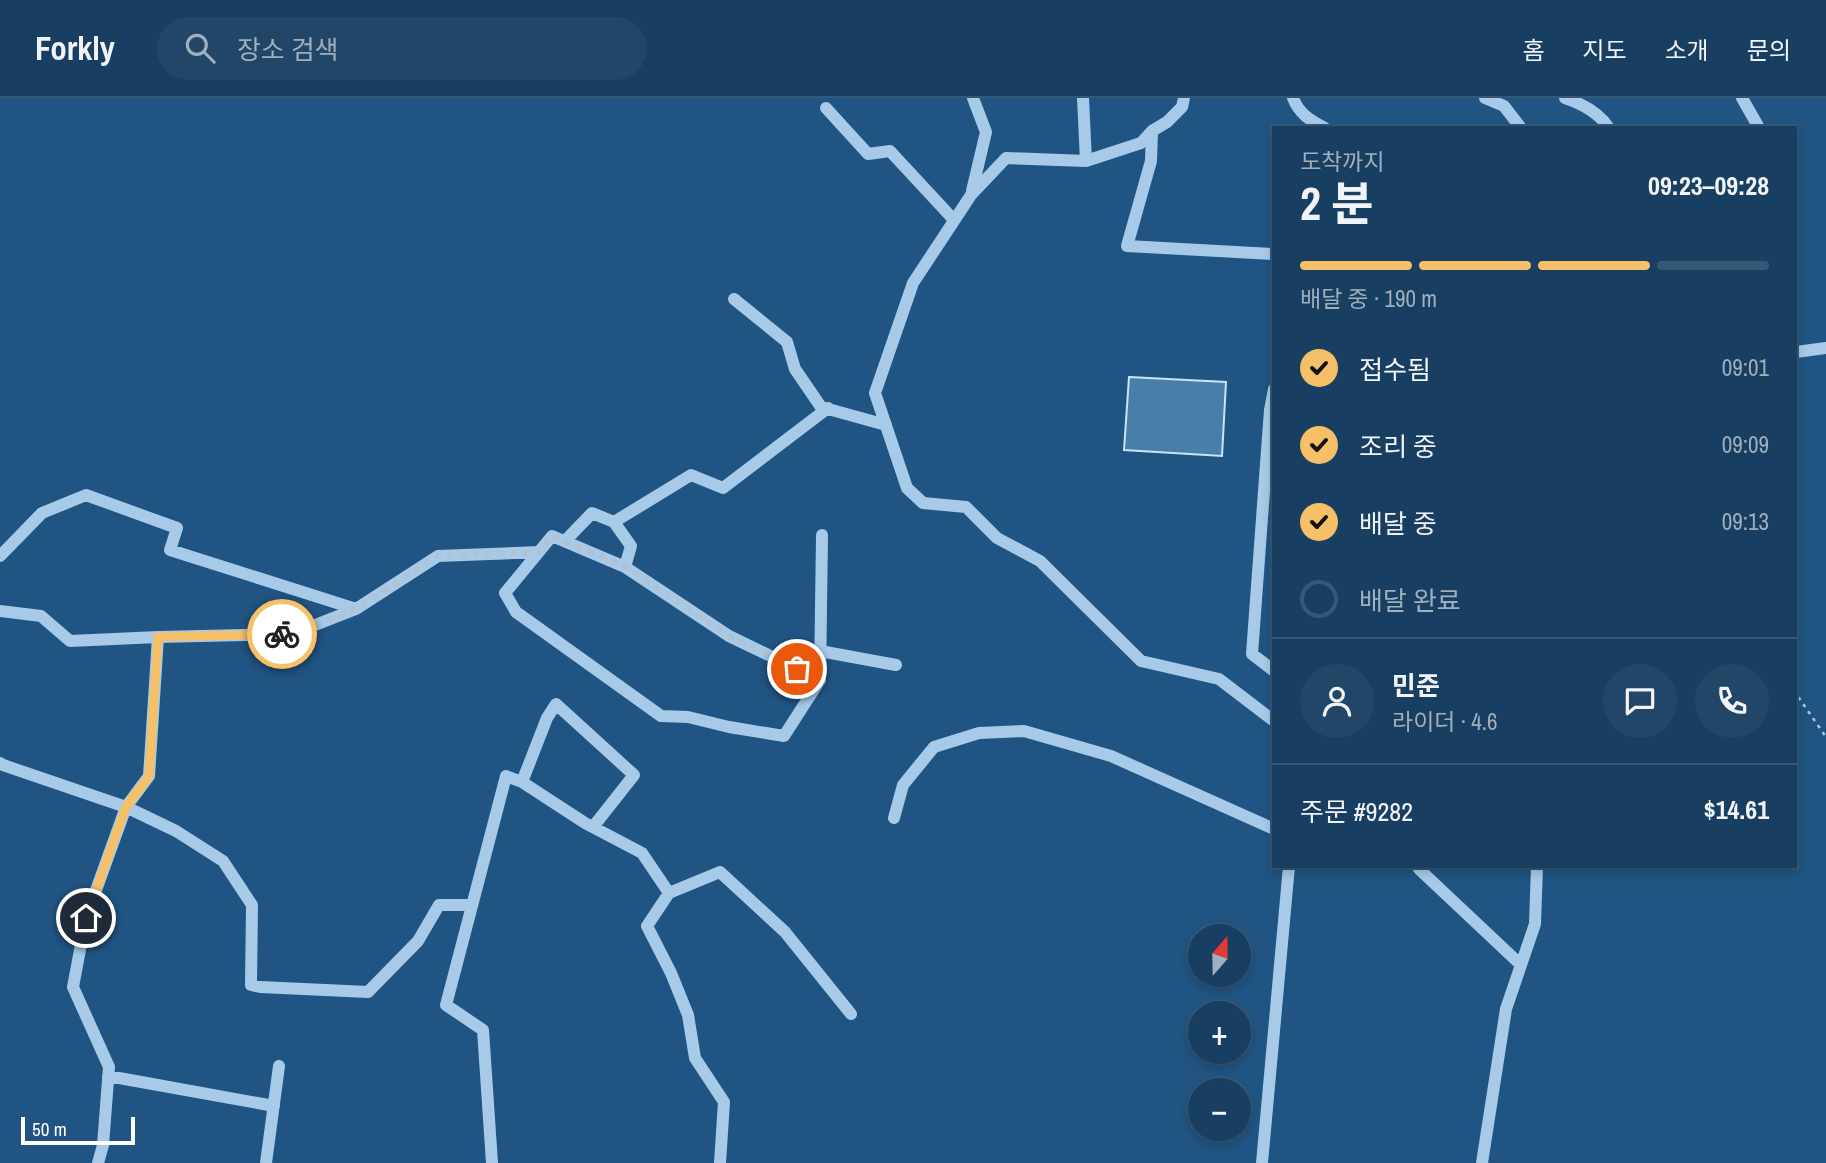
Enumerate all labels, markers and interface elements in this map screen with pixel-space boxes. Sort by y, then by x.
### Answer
search box [157,17,647,80]
text: Forkly [35,26,115,70]
icon: search [181,29,219,67]
text: 장소 검색 [237,32,339,67]
text: 홈 [1522,34,1544,66]
text: 지도 [1582,34,1627,66]
text: 소개 [1665,34,1709,66]
text: 문의 [1747,34,1791,66]
text: 도착까지 [1300,146,1385,177]
text: 09:23–09:28 [1648,168,1769,203]
text: 2 분 [1300,172,1374,234]
text: 배달 중 · 190 m [1300,283,1437,314]
icon: check [1300,349,1338,387]
text: 접수됨 [1359,352,1431,387]
text: 09:01 [1722,352,1769,383]
icon: check [1300,426,1338,464]
text: 조리 중 [1359,429,1437,464]
text: 09:09 [1722,429,1769,460]
icon: check [1300,503,1338,541]
text: 배달 중 [1359,506,1437,541]
text: 09:13 [1722,506,1769,537]
text: 배달 완료 [1359,583,1461,618]
courier [247,599,317,669]
icon: bike [263,615,301,653]
pin [767,639,827,699]
icon: bag [778,650,816,688]
button: person [1300,664,1374,738]
button: chat [1603,664,1677,738]
button: phone [1695,664,1769,738]
text: 민준 [1392,668,1440,703]
text: 라이더 · 4.6 [1392,706,1497,737]
text: $14.61 [1704,792,1769,827]
text: 주문 #9282 [1300,794,1413,829]
pin [56,888,116,948]
icon: home [67,899,105,937]
north arrow [1188,924,1251,987]
map controls [1188,924,1251,1141]
button: + [1188,1001,1251,1064]
button: − [1188,1078,1251,1141]
scale bar [21,1114,135,1146]
text: 50 m [32,1116,67,1142]

